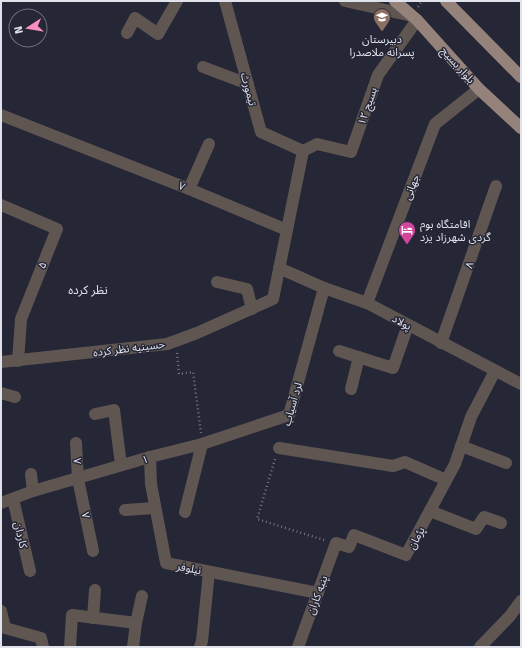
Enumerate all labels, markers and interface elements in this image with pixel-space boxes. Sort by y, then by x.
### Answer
school or university icon: دبیرستان پسرانه ملاصدرا [372,7,392,32]
north arrow [8,8,48,48]
text: N [12,25,26,35]
place label: دبیرستان پسرانه ملاصدرا [349,33,415,60]
street label: بلوار بسیج [437,44,477,87]
street label: تیمورث [238,71,259,107]
street label: بسیج ۱۲ [355,86,381,127]
street label: جهانی [401,172,422,202]
street label: ۷ [176,179,188,194]
place label: اقامتگاه بوم گردی شهرزاد یزد [420,218,491,244]
hotel icon: اقامتگاه بوم گردی شهرزاد یزد [397,220,417,245]
street label: ۸ [462,259,477,270]
street label: ۵ [35,260,50,271]
district label: نظر کرده [68,283,108,297]
street label: پولاد [389,312,414,334]
street label: حسینیه نظر کرده [92,338,166,359]
street label: لرد آسیاب [280,381,305,427]
street label: ۱ [140,452,150,467]
street label: ۸ [71,457,84,464]
street label: ۷ [78,511,93,520]
street label: کاردان [11,521,30,550]
street label: پژمان [405,525,429,552]
street label: نیلوفر [174,560,202,577]
street label: پنبه کاران [304,574,332,617]

